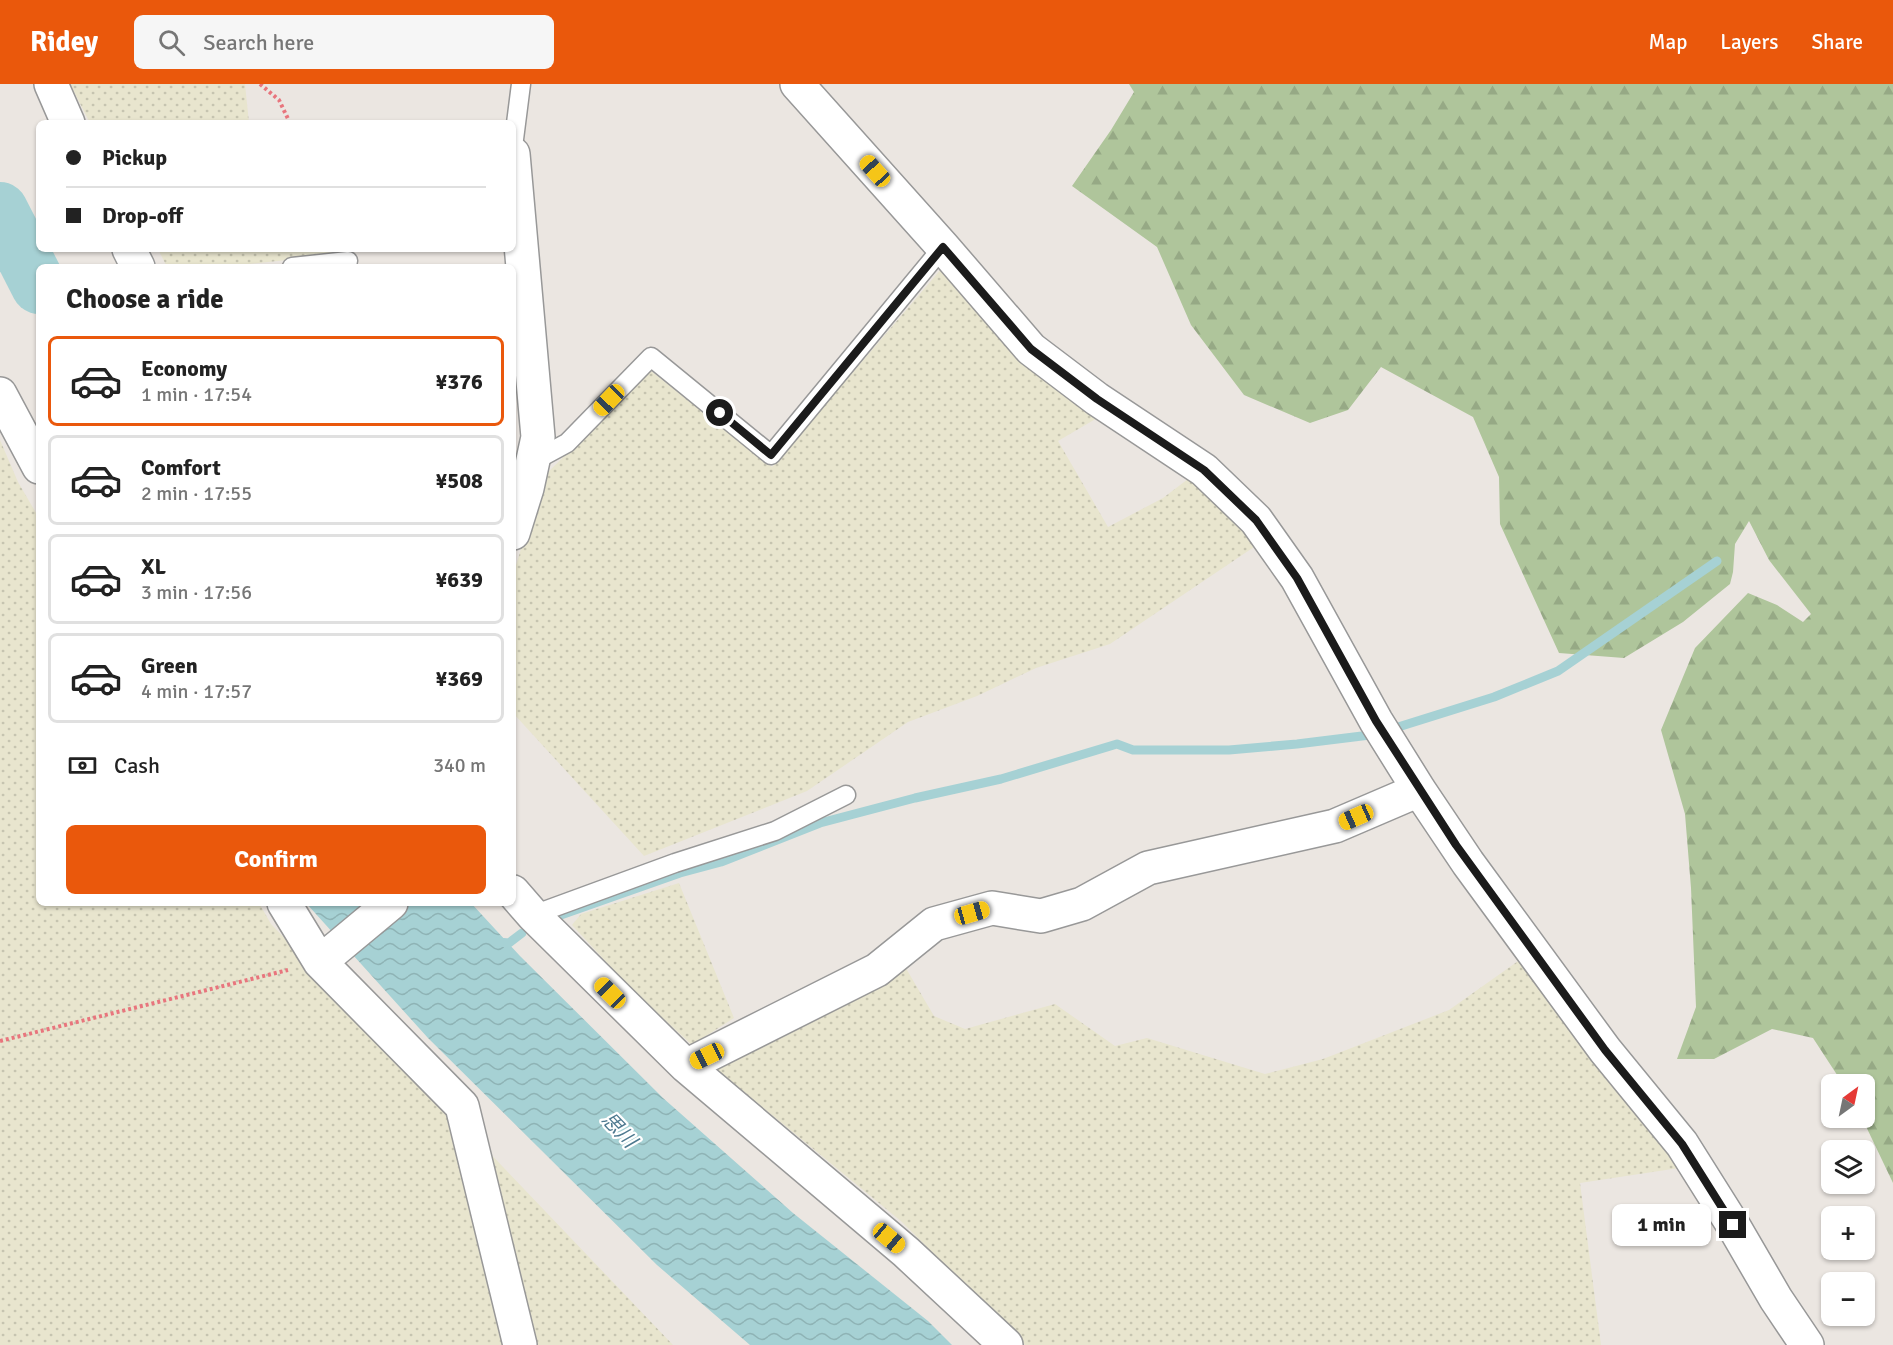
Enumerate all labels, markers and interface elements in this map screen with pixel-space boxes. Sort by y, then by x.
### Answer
search box [134,15,554,69]
text: Ridey [30,25,98,59]
icon: search [155,26,188,59]
text: Search here [203,29,314,56]
text: Map [1649,29,1687,55]
text: Layers [1720,29,1778,55]
text: Share [1811,29,1863,55]
text: Pickup [102,144,167,171]
car [856,152,894,190]
text: Drop-off [102,202,183,229]
text: Choose a ride [66,283,224,316]
icon: car [69,354,123,408]
text: Economy [141,355,227,382]
text: ¥376 [435,368,483,395]
car [590,381,628,419]
text: 1 min · 17:54 [141,382,252,407]
route start [706,399,733,426]
icon: car [69,453,123,507]
text: Comfort [141,454,221,481]
text: ¥508 [435,467,483,494]
text: 2 min · 17:55 [141,481,252,506]
icon: car [69,552,123,606]
text: XL [141,553,166,580]
text: ¥639 [435,566,483,593]
text: 3 min · 17:56 [141,580,252,605]
icon: car [69,651,123,705]
text: Green [141,652,198,679]
text: ¥369 [435,665,483,692]
text: 4 min · 17:57 [141,679,252,704]
icon: cash [66,749,99,782]
text: Cash [114,752,160,779]
text: 340 m [433,753,486,778]
car [1336,801,1376,833]
button: Confirm [66,825,486,894]
car [952,899,992,927]
car [591,974,629,1012]
car [687,1040,727,1072]
north arrow [1821,1074,1875,1128]
map controls [1821,1074,1875,1326]
water label: 思川 [596,1107,643,1155]
button: layers [1821,1140,1875,1194]
callout: 1 min [1613,1204,1712,1246]
button: + [1821,1206,1875,1260]
route end [1719,1211,1746,1238]
text: 1 min [1637,1212,1686,1237]
car [869,1220,909,1256]
button: − [1821,1272,1875,1326]

